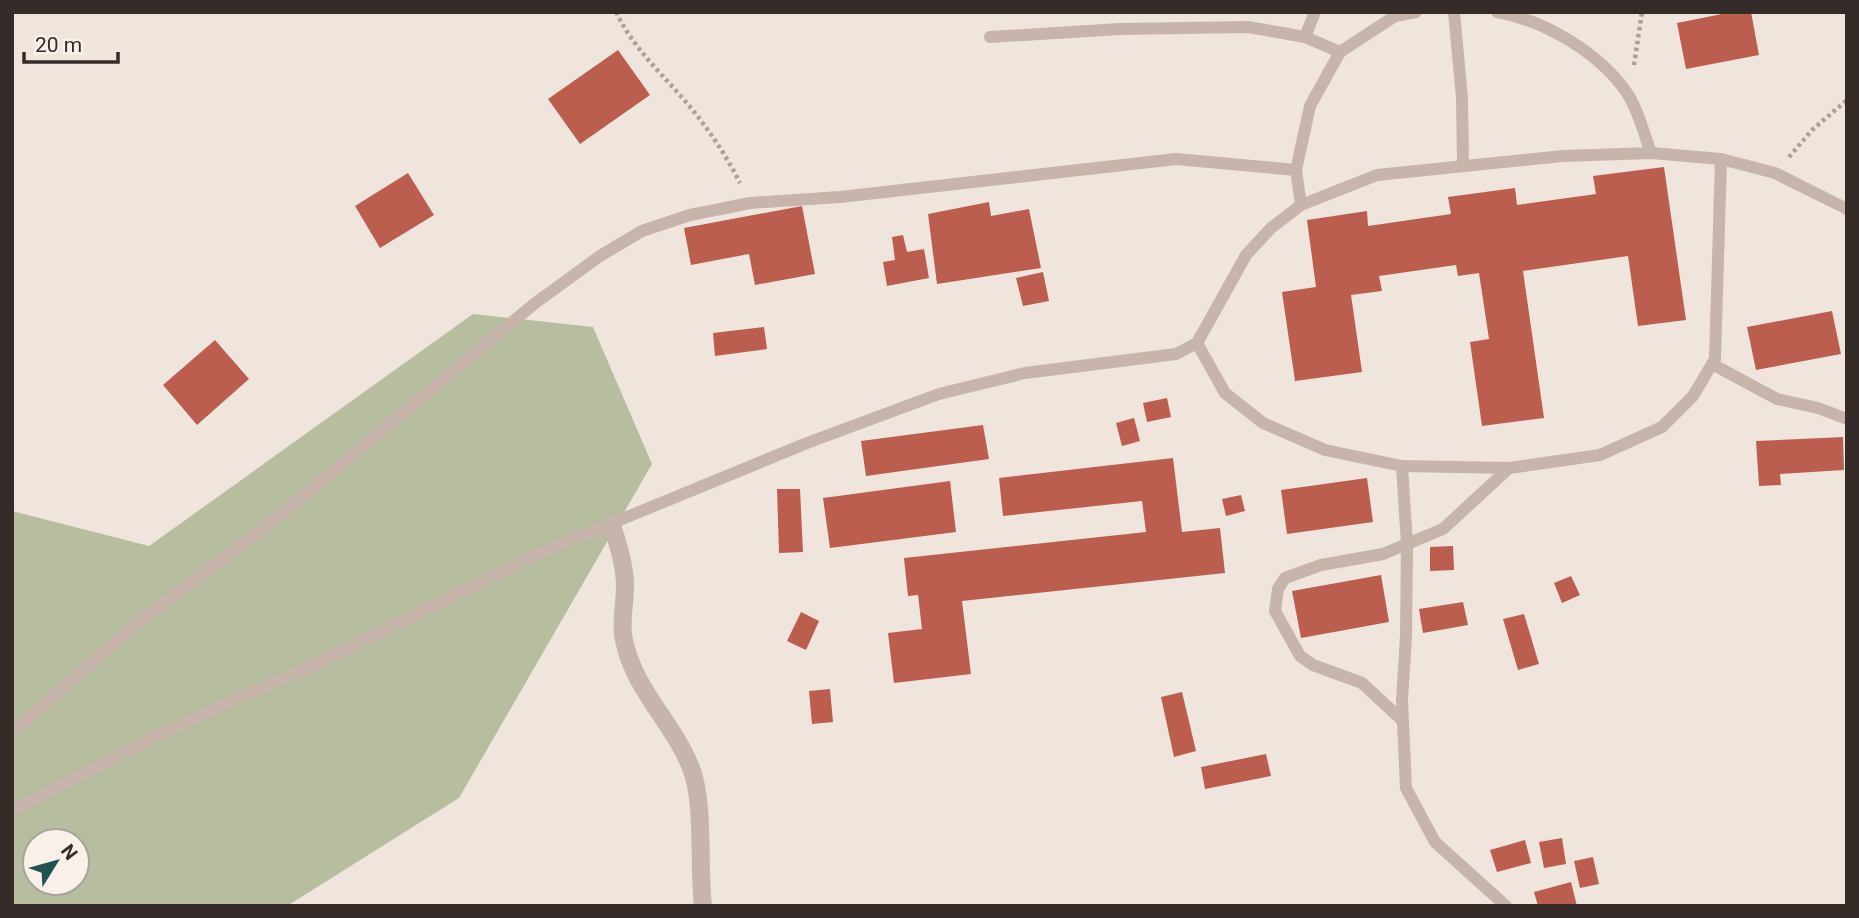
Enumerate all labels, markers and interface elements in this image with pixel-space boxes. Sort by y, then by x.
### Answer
scale bar [24,21,119,65]
text: 20 m [35,33,82,57]
north arrow [21,827,91,897]
text: N [56,840,82,864]

